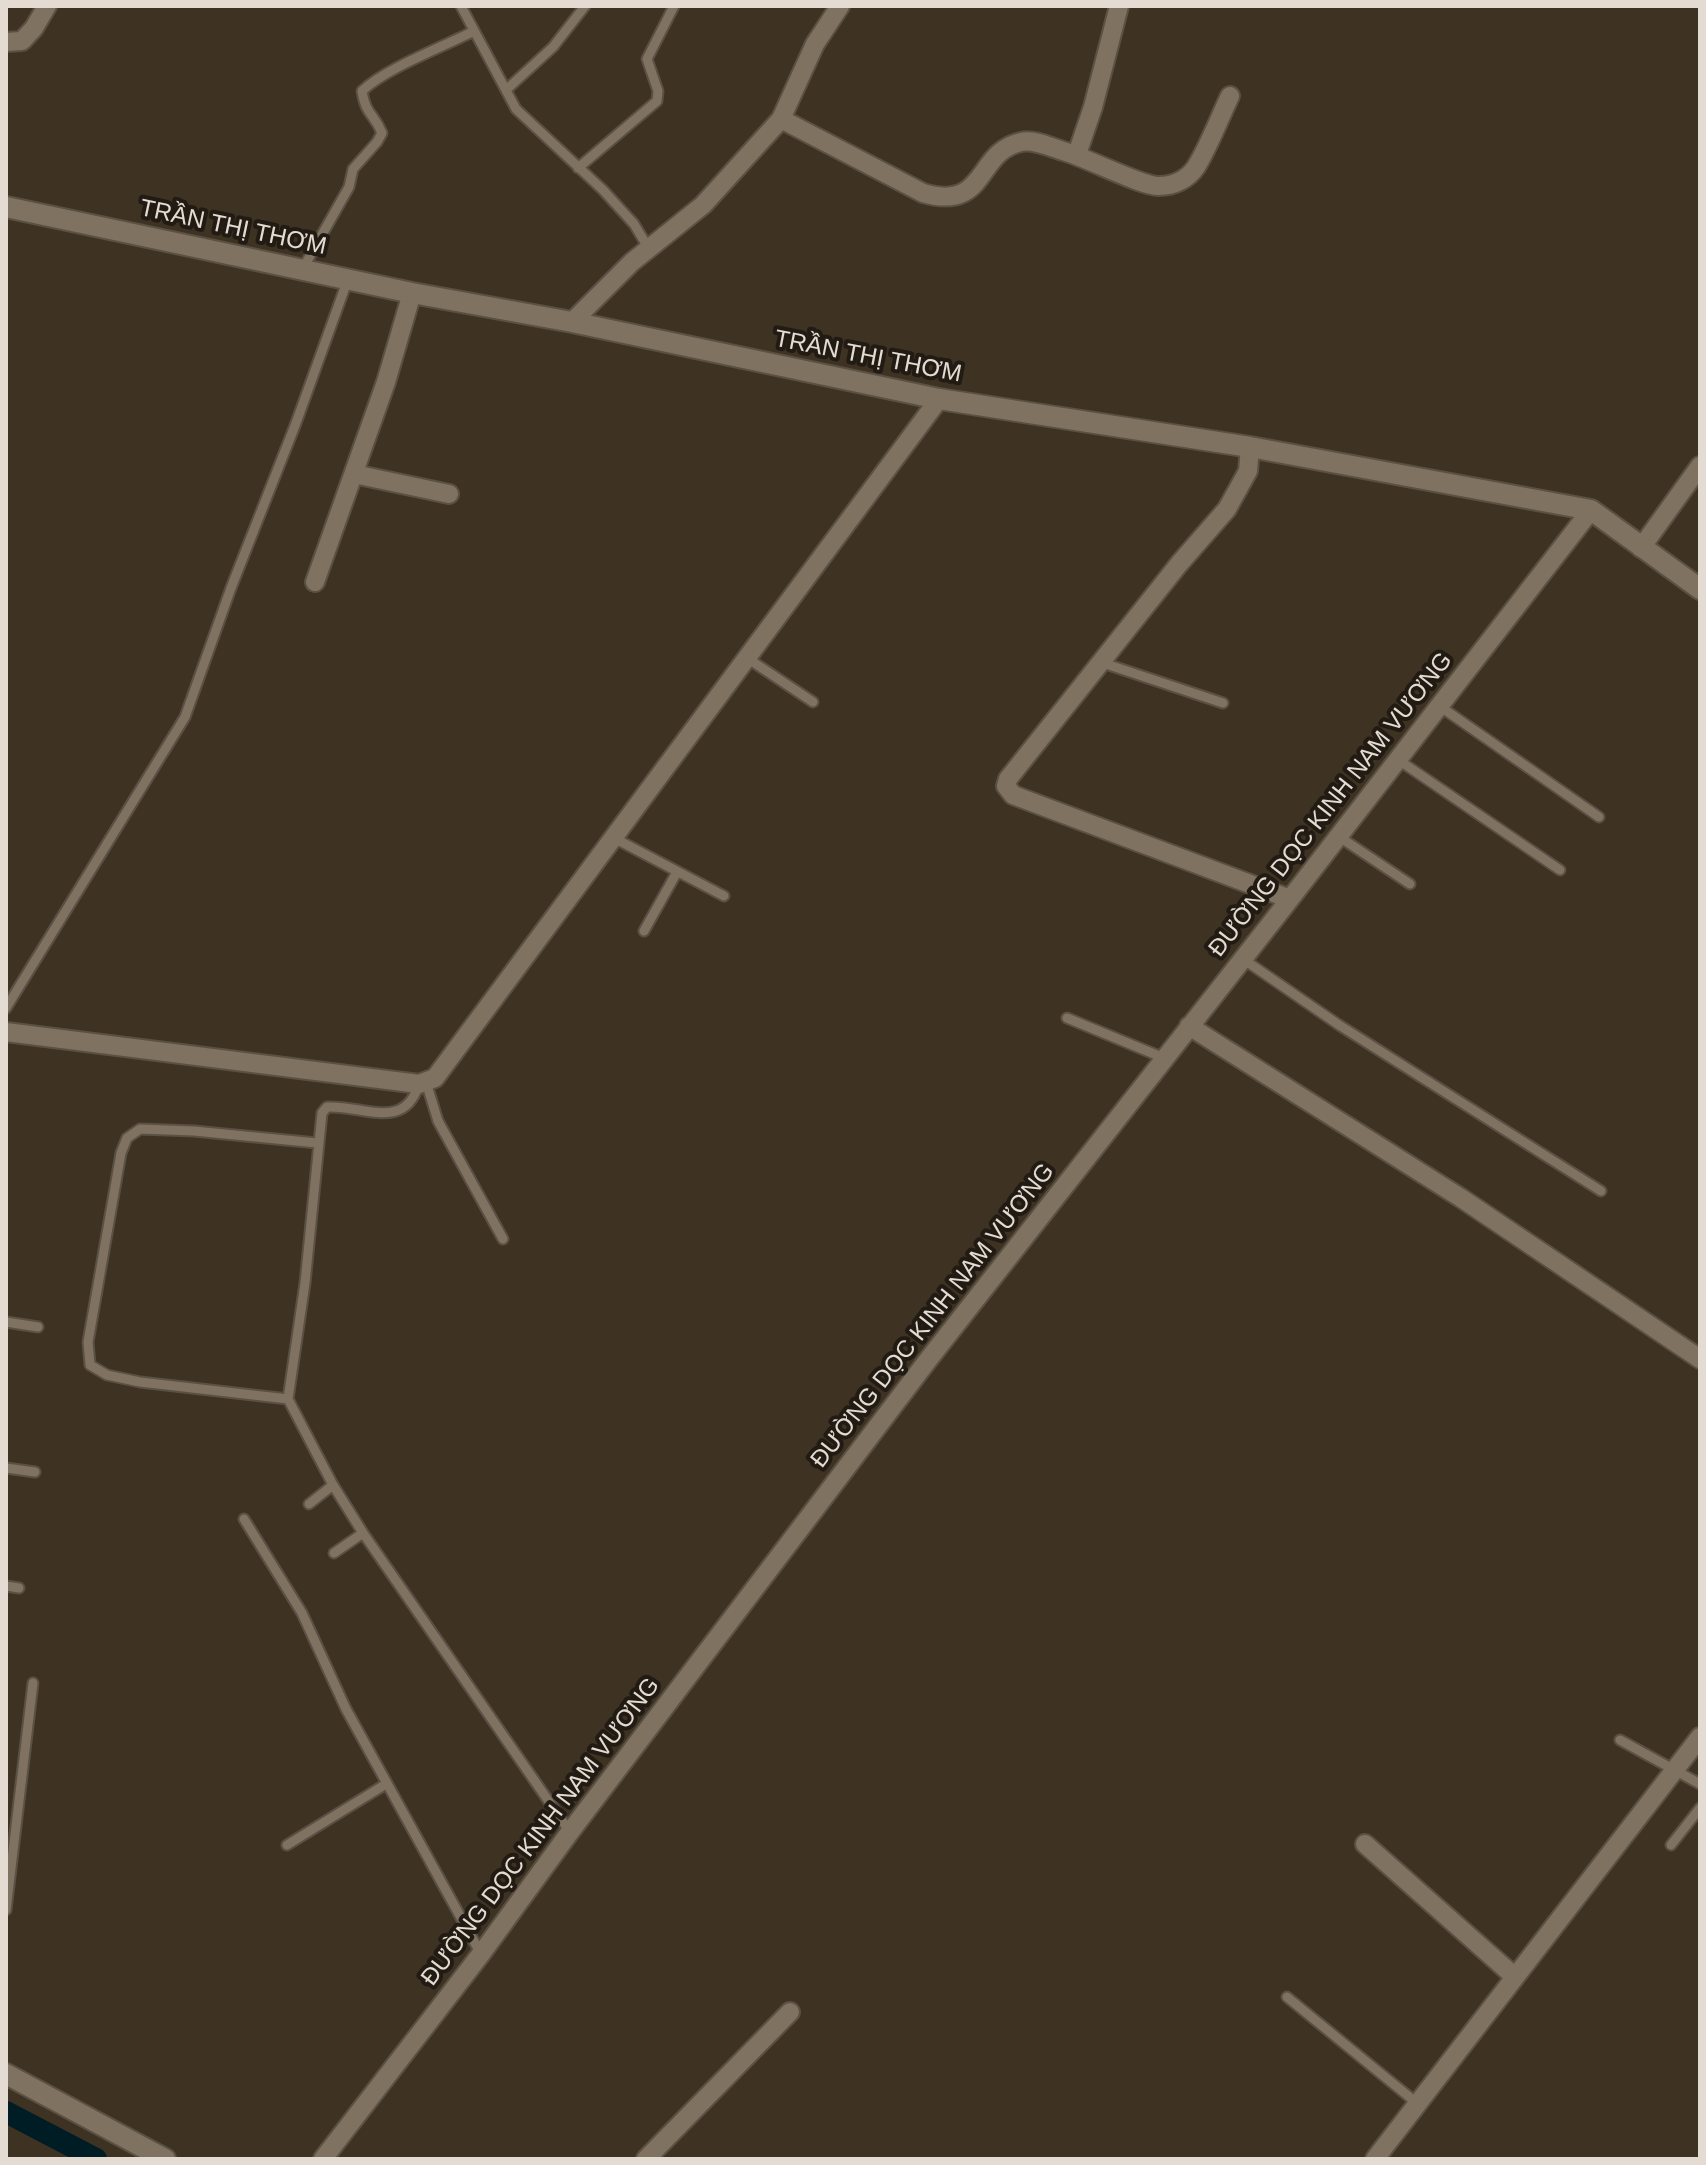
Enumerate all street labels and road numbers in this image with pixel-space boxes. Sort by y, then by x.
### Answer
street label: TRẦN THỊ THƠM [137,194,329,262]
street label: TRẦN THỊ THƠM [772,325,964,389]
street label: ĐƯỜNG DỌC KINH NAM VƯƠNG [1203,647,1459,963]
street label: ĐƯỜNG DỌC KINH NAM VƯƠNG [805,1158,1061,1474]
street label: ĐƯỜNG DỌC KINH NAM VƯƠNG [416,1672,666,1992]

